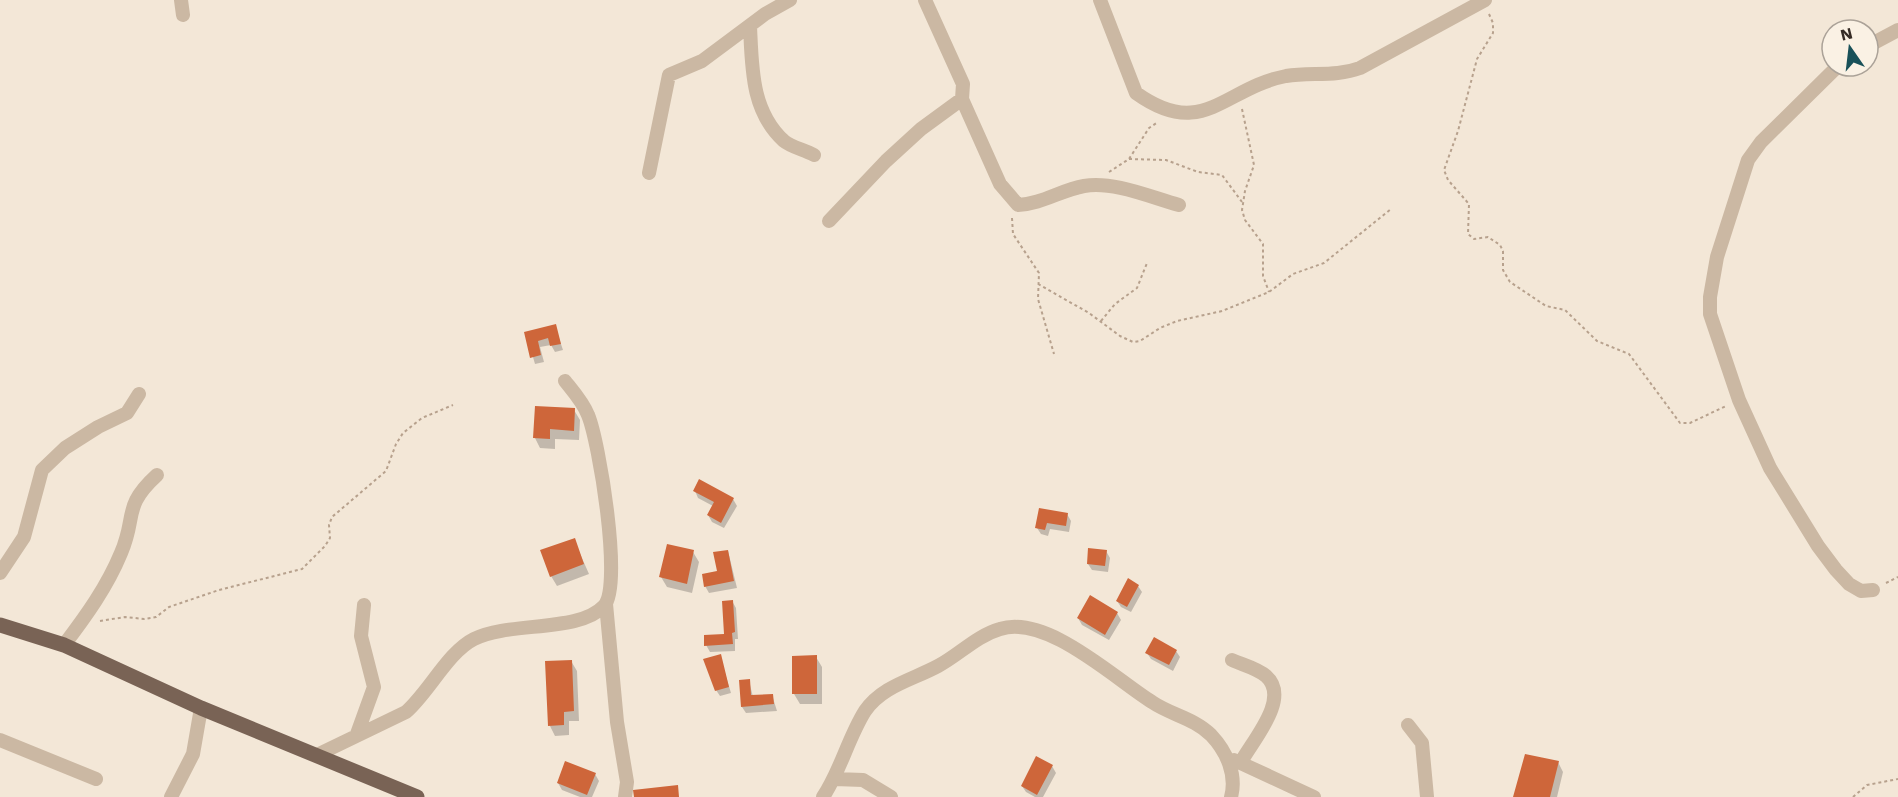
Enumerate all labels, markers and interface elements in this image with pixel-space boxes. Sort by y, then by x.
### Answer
north arrow [1820,18,1880,78]
text: N [1838,23,1855,45]

